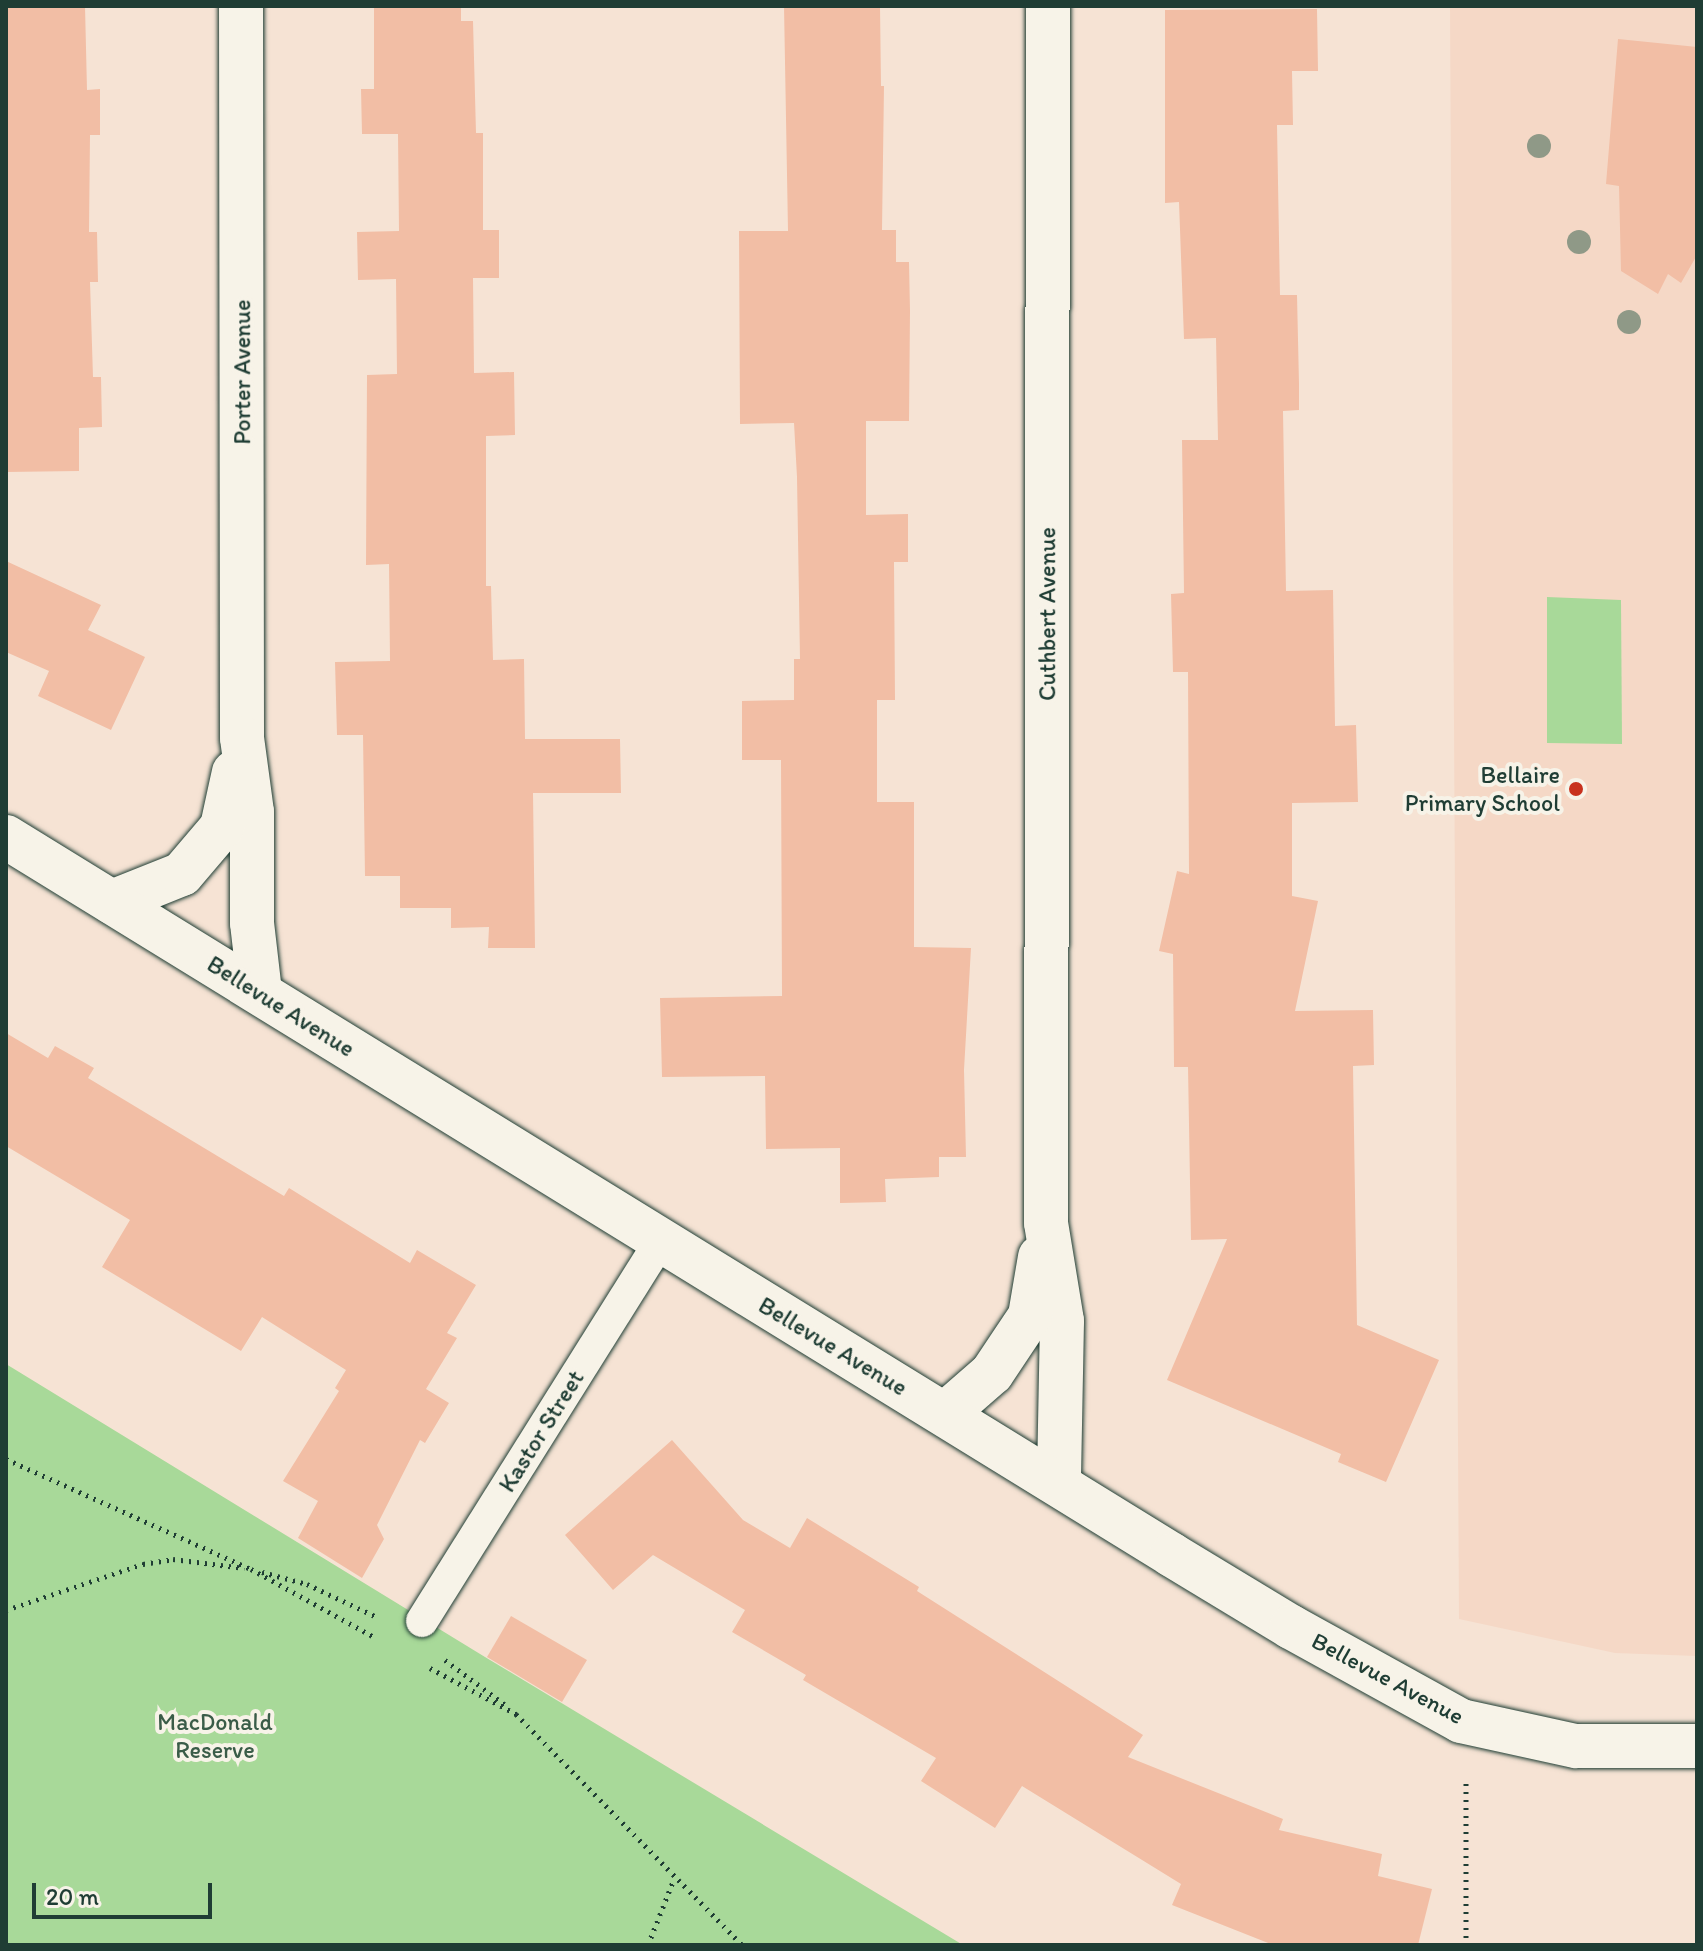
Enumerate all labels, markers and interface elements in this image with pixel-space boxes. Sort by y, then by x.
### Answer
street label: Porter Avenue [228,299,256,445]
street label: Cuthbert Avenue [1033,528,1061,700]
place label: Bellaire Primary School [1405,761,1560,817]
marker: Bellaire Primary School [1567,780,1585,798]
street label: Bellevue Avenue [202,949,360,1063]
street label: Bellevue Avenue [753,1290,913,1402]
street label: Kastor Street [492,1365,590,1497]
street label: Bellevue Avenue [1307,1626,1469,1730]
park label: MacDonald Reserve [157,1708,273,1764]
scale bar [36,1867,216,1917]
text: 20 m [46,1882,99,1911]

